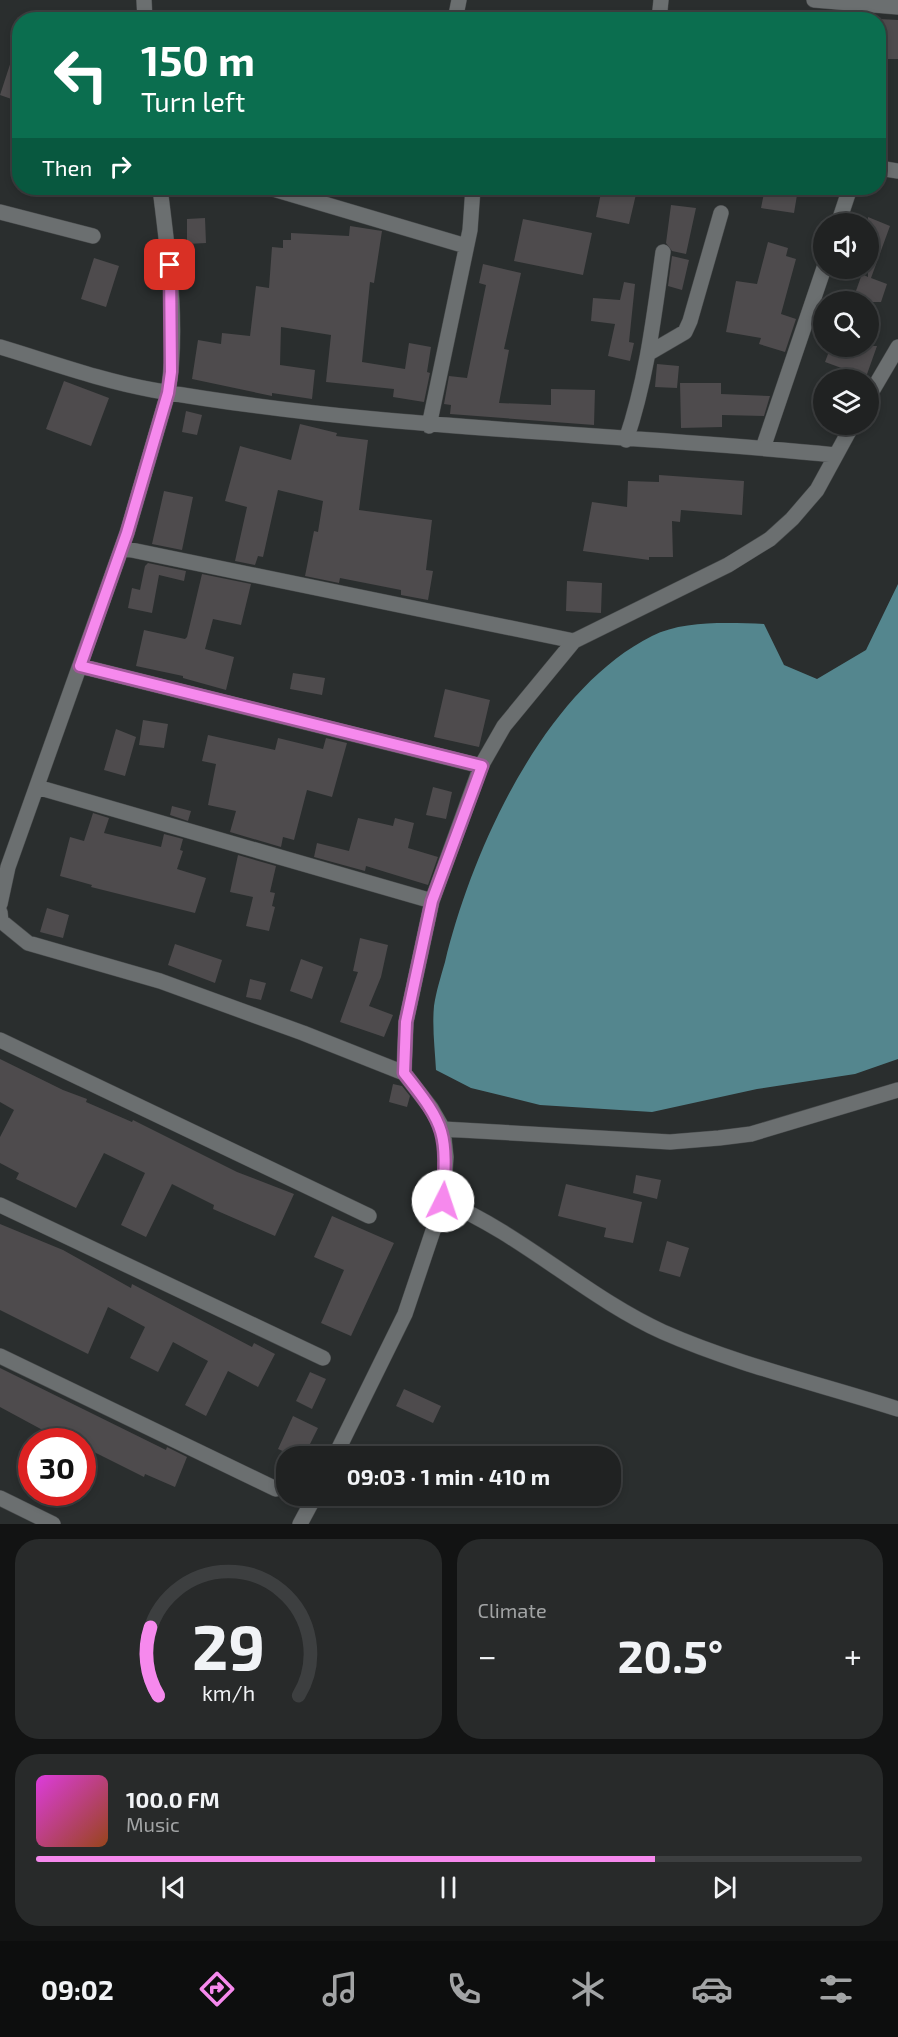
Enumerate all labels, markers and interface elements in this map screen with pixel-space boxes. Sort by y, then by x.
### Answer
text: 150 m [141,34,255,84]
icon: left [42,36,120,114]
text: Turn left [141,85,245,117]
icon: right [104,150,137,183]
text: Then [42,154,92,180]
map controls [813,213,879,435]
button: sound [813,213,879,279]
pin [144,239,195,290]
icon: arrive [153,248,186,281]
button: search [813,291,879,357]
button: layers [813,369,879,435]
position arrow [411,1169,475,1233]
speed limit sign: 30 [18,1428,96,1506]
text: 09:03 · 1 min · 410 m [347,1463,550,1489]
text: Climate [478,1598,547,1622]
text: 29 [192,1608,265,1683]
text: 20.5° [617,1628,723,1682]
text: − [478,1635,497,1675]
text: + [844,1635,862,1675]
text: km/h [202,1680,255,1705]
text: 100.0 FM [126,1786,220,1812]
text: Music [126,1812,180,1836]
icon: previous [157,1871,190,1904]
icon: pause [432,1871,465,1904]
icon: next [708,1871,741,1904]
icon: directions [196,1968,238,2010]
icon: music [319,1968,361,2010]
icon: phone [443,1968,485,2010]
icon: climate [567,1968,609,2010]
icon: car [691,1968,733,2010]
icon: filters [815,1968,857,2010]
text: 09:02 [41,1973,114,2005]

